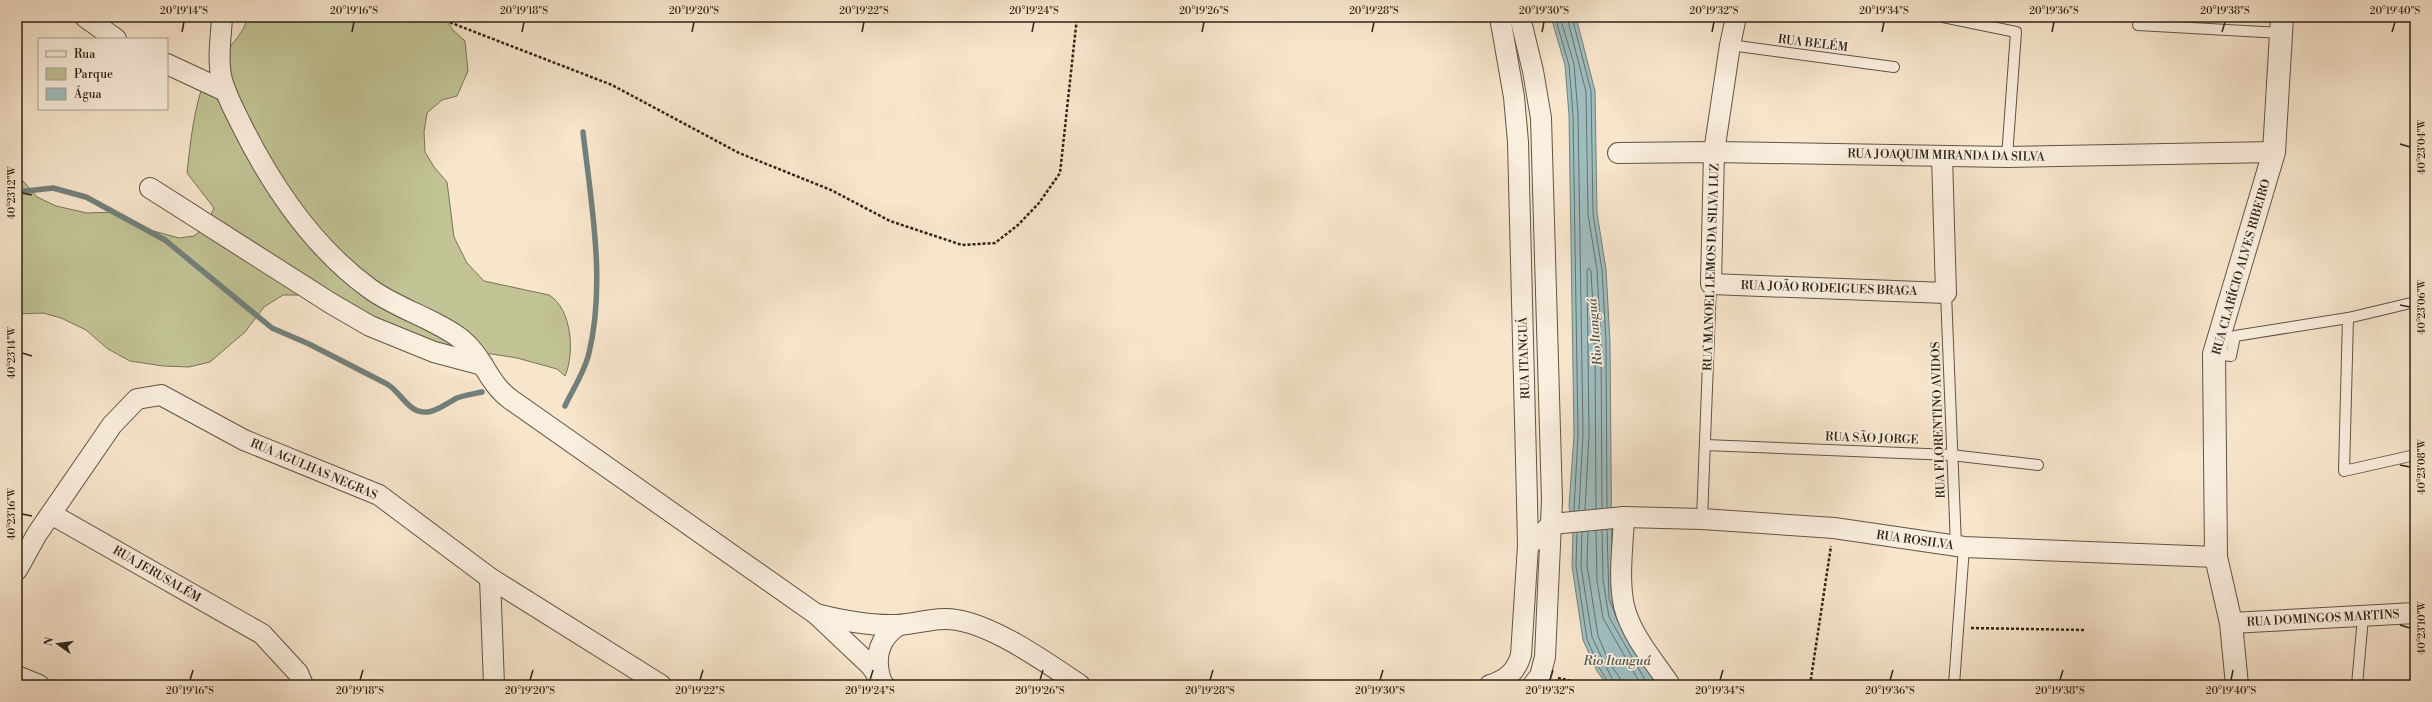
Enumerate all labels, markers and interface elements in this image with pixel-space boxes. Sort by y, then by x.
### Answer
text: 20°19'14"S [160,5,208,17]
text: 20°19'16"S [330,5,378,17]
text: 20°19'18"S [500,5,548,17]
text: 20°19'20"S [669,5,719,17]
text: 20°19'22"S [839,5,889,17]
text: 20°19'24"S [1009,5,1059,17]
text: 20°19'26"S [1179,5,1229,17]
text: 20°19'28"S [1349,5,1399,17]
text: 20°19'30"S [1519,5,1569,17]
text: 20°19'32"S [1689,5,1739,17]
text: 20°19'34"S [1859,5,1909,17]
text: 20°19'36"S [2029,5,2079,17]
text: 20°19'38"S [2200,5,2250,17]
text: 20°19'40"S [2370,5,2420,17]
street label: RUA BELÉM [1777,30,1850,55]
legend [38,38,168,110]
text: Rua [74,47,96,62]
text: Parque [74,67,113,82]
text: Água [73,85,103,102]
text: 40°23'04"W [2416,118,2428,175]
street label: RUA JOAQUIM MIRANDA DA SILVA [1847,146,2046,165]
street label: RUA MANOEL LEMOS DA SILVA LUZ [1700,163,1723,371]
text: 40°23'12"W [6,166,18,219]
street label: RUA CLARÍCIO ALVES RIBEIRO [2207,177,2274,357]
street label: RUA JOÃO RODEIGUES BRAGA [1740,276,1918,299]
text: 40°23'06"W [2416,278,2428,335]
water label: Rio Itanguá [1584,297,1606,367]
street label: RUA ITANGUÁ [1514,316,1533,399]
text: 40°23'14"W [6,326,18,379]
street label: RUA FLORENTINO AVIDOS [1928,341,1949,499]
street label: RUA SÃO JORGE [1825,427,1919,448]
street label: RUA AGULHAS NEGRAS [248,436,380,503]
text: 40°23'08"W [2416,438,2428,495]
text: 40°23'16"W [6,487,18,540]
street label: RUA ROSILVA [1875,528,1956,553]
street label: RUA JERUSALÉM [110,541,205,606]
text: 40°23'10"W [2416,600,2428,655]
street label: RUA DOMINGOS MARTINS [2246,607,2400,630]
north arrow [38,624,78,664]
text: N [41,636,57,648]
water label: Rio Itanguá [1582,653,1652,669]
text: 20°19'16"S [166,685,214,697]
text: 20°19'18"S [336,685,384,697]
text: 20°19'20"S [505,685,555,697]
text: 20°19'22"S [675,685,725,697]
text: 20°19'24"S [845,685,895,697]
text: 20°19'26"S [1015,685,1065,697]
text: 20°19'28"S [1185,685,1235,697]
text: 20°19'30"S [1355,685,1405,697]
text: 20°19'32"S [1525,685,1575,697]
text: 20°19'34"S [1695,685,1745,697]
text: 20°19'36"S [1865,685,1915,697]
text: 20°19'38"S [2035,685,2085,697]
text: 20°19'40"S [2206,685,2256,697]

